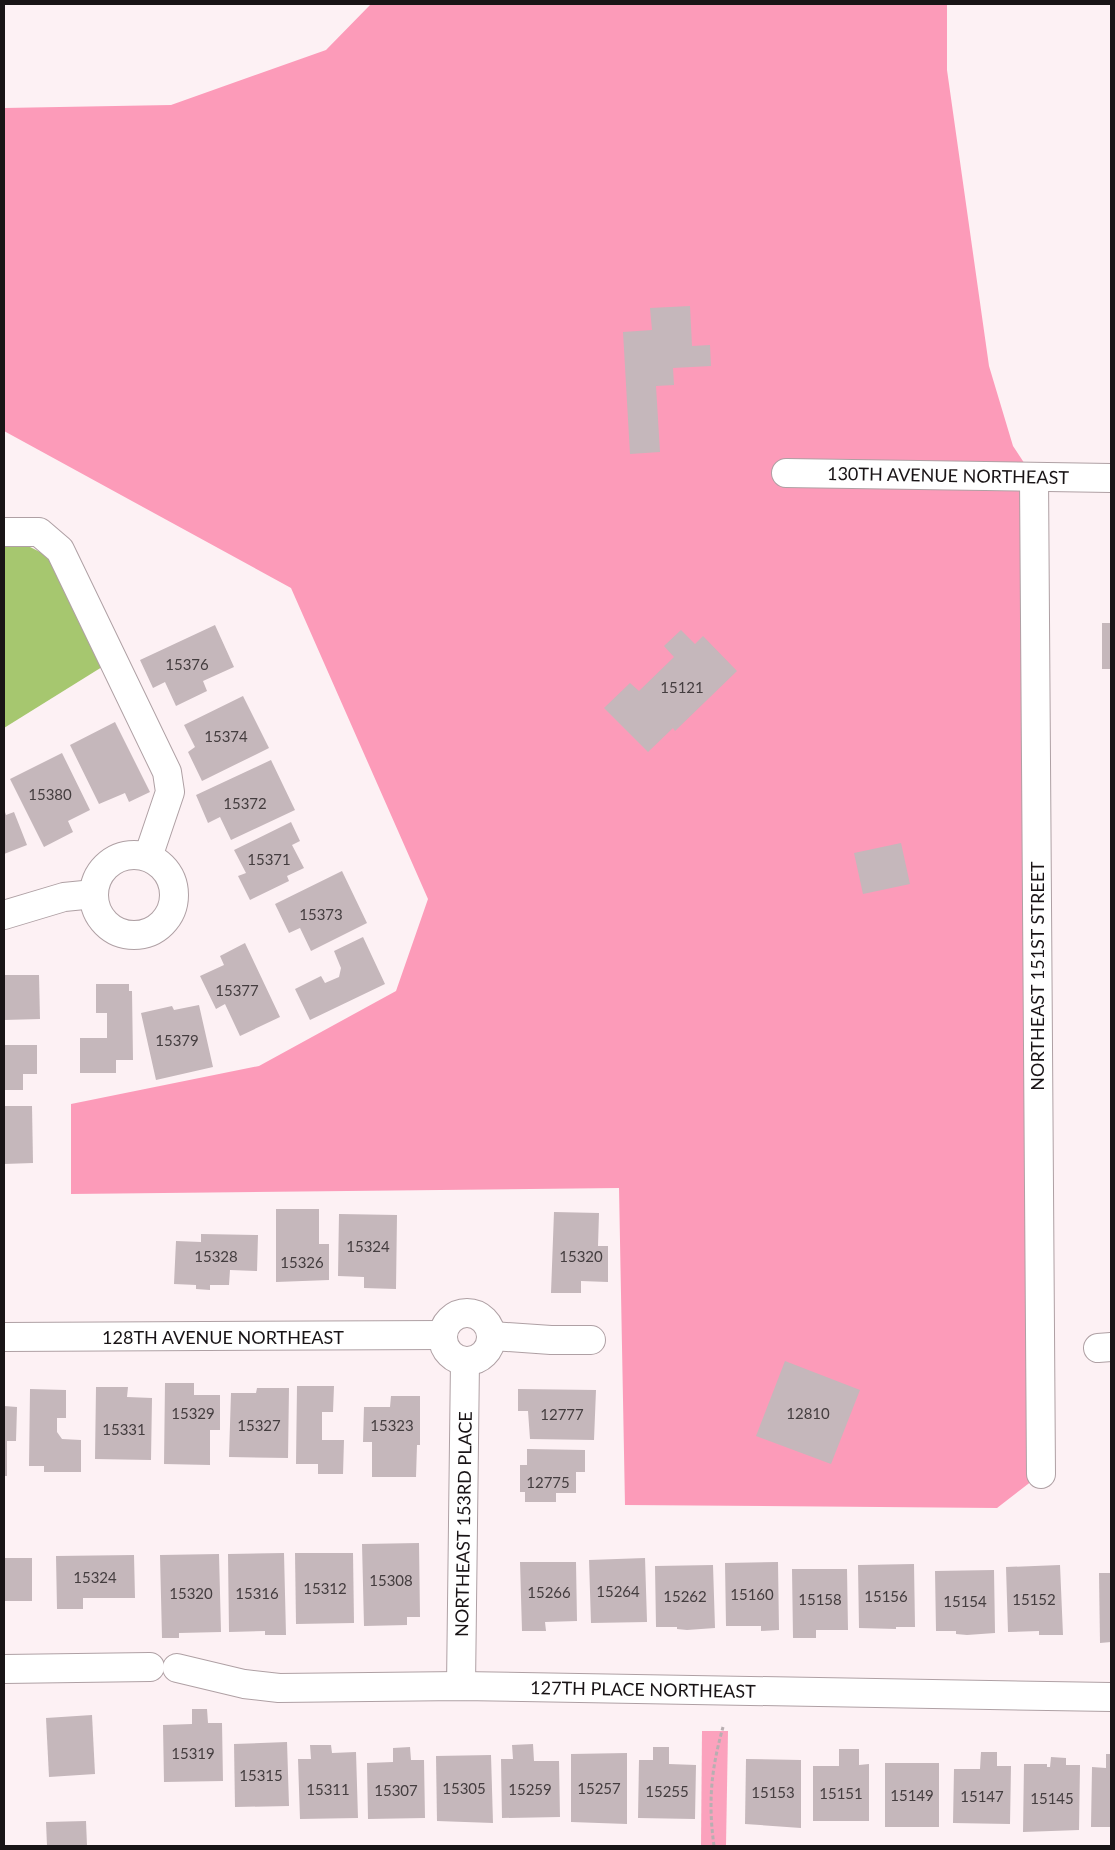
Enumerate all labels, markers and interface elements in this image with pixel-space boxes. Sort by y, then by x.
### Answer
street label: 130TH AVENUE NORTHEAST [827,462,1069,488]
house number: 15376 [165,655,209,673]
house number: 15121 [660,678,704,696]
house number: 15374 [204,727,248,745]
house number: 15380 [28,785,72,803]
house number: 15372 [223,794,267,812]
house number: 15371 [247,850,291,868]
street label: NORTHEAST 151ST STREET [1026,861,1048,1091]
house number: 15373 [299,905,343,923]
house number: 15377 [215,981,259,999]
house number: 15379 [155,1031,199,1049]
house number: 15324 [346,1237,390,1255]
house number: 15328 [194,1247,238,1265]
house number: 15320 [559,1247,603,1265]
house number: 15326 [280,1253,324,1271]
street label: 128TH AVENUE NORTHEAST [102,1326,344,1348]
house number: 15329 [171,1404,215,1422]
house number: 12810 [786,1404,830,1422]
house number: 12777 [540,1405,584,1423]
street label: NORTHEAST 153RD PLACE [450,1411,476,1637]
house number: 15327 [237,1416,281,1434]
house number: 15323 [370,1416,414,1434]
house number: 15331 [102,1420,146,1438]
house number: 12775 [526,1473,570,1491]
house number: 15324 [73,1568,117,1586]
house number: 15308 [369,1571,413,1589]
house number: 15312 [303,1579,347,1597]
house number: 15264 [596,1582,640,1600]
house number: 15266 [527,1583,571,1601]
house number: 15320 [169,1584,213,1602]
house number: 15316 [235,1584,279,1602]
house number: 15160 [730,1585,774,1603]
house number: 15262 [663,1587,707,1605]
house number: 15156 [864,1587,908,1605]
house number: 15158 [798,1590,842,1608]
house number: 15152 [1012,1590,1056,1608]
house number: 15154 [943,1592,987,1610]
street label: 127TH PLACE NORTHEAST [530,1676,756,1702]
house number: 15319 [171,1744,215,1762]
house number: 15315 [239,1766,283,1784]
house number: 15305 [442,1779,486,1797]
house number: 15257 [577,1779,621,1797]
house number: 15311 [306,1780,350,1798]
house number: 15259 [508,1780,552,1798]
house number: 15307 [374,1781,418,1799]
house number: 15255 [645,1782,689,1800]
house number: 15153 [751,1783,795,1801]
house number: 15151 [819,1784,863,1802]
house number: 15149 [890,1786,934,1804]
house number: 15147 [960,1787,1004,1805]
house number: 15145 [1030,1789,1074,1807]

